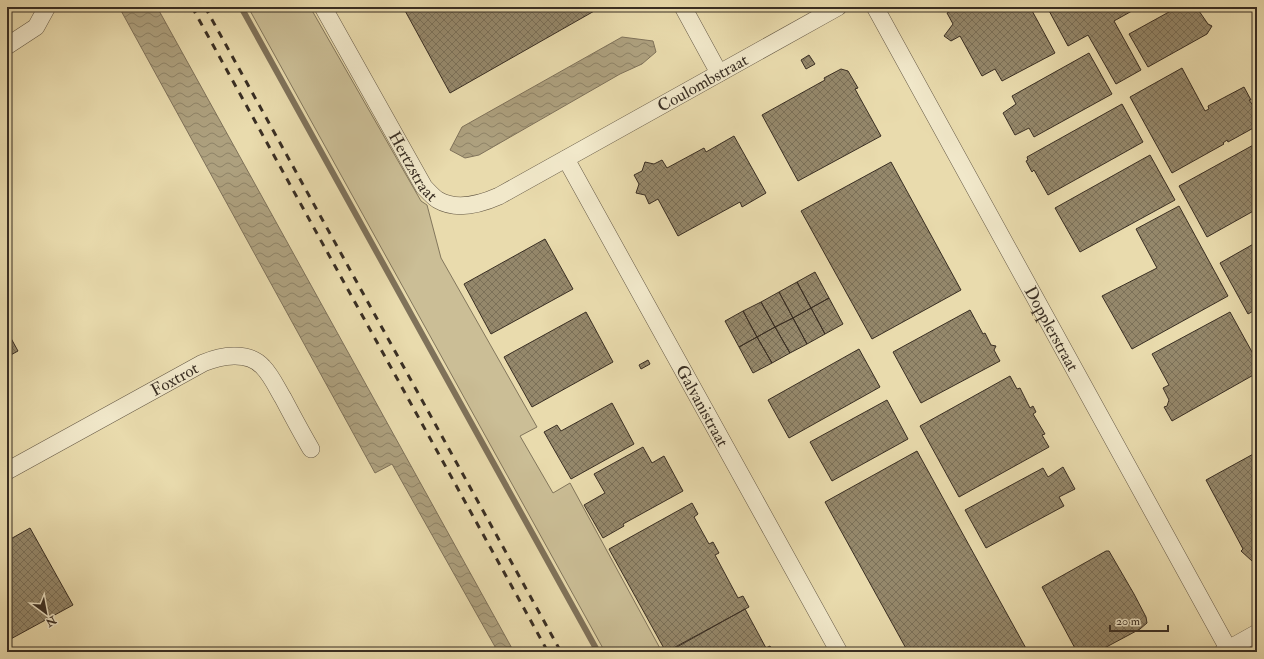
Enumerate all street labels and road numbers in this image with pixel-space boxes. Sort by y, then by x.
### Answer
street label: Coulombstraat [653,49,752,116]
street label: Hertzstraat [384,127,443,206]
street label: Dopplerstraat [1020,282,1084,375]
street label: Foxtrot [147,357,202,400]
street label: Galvanistraat [672,361,734,451]

